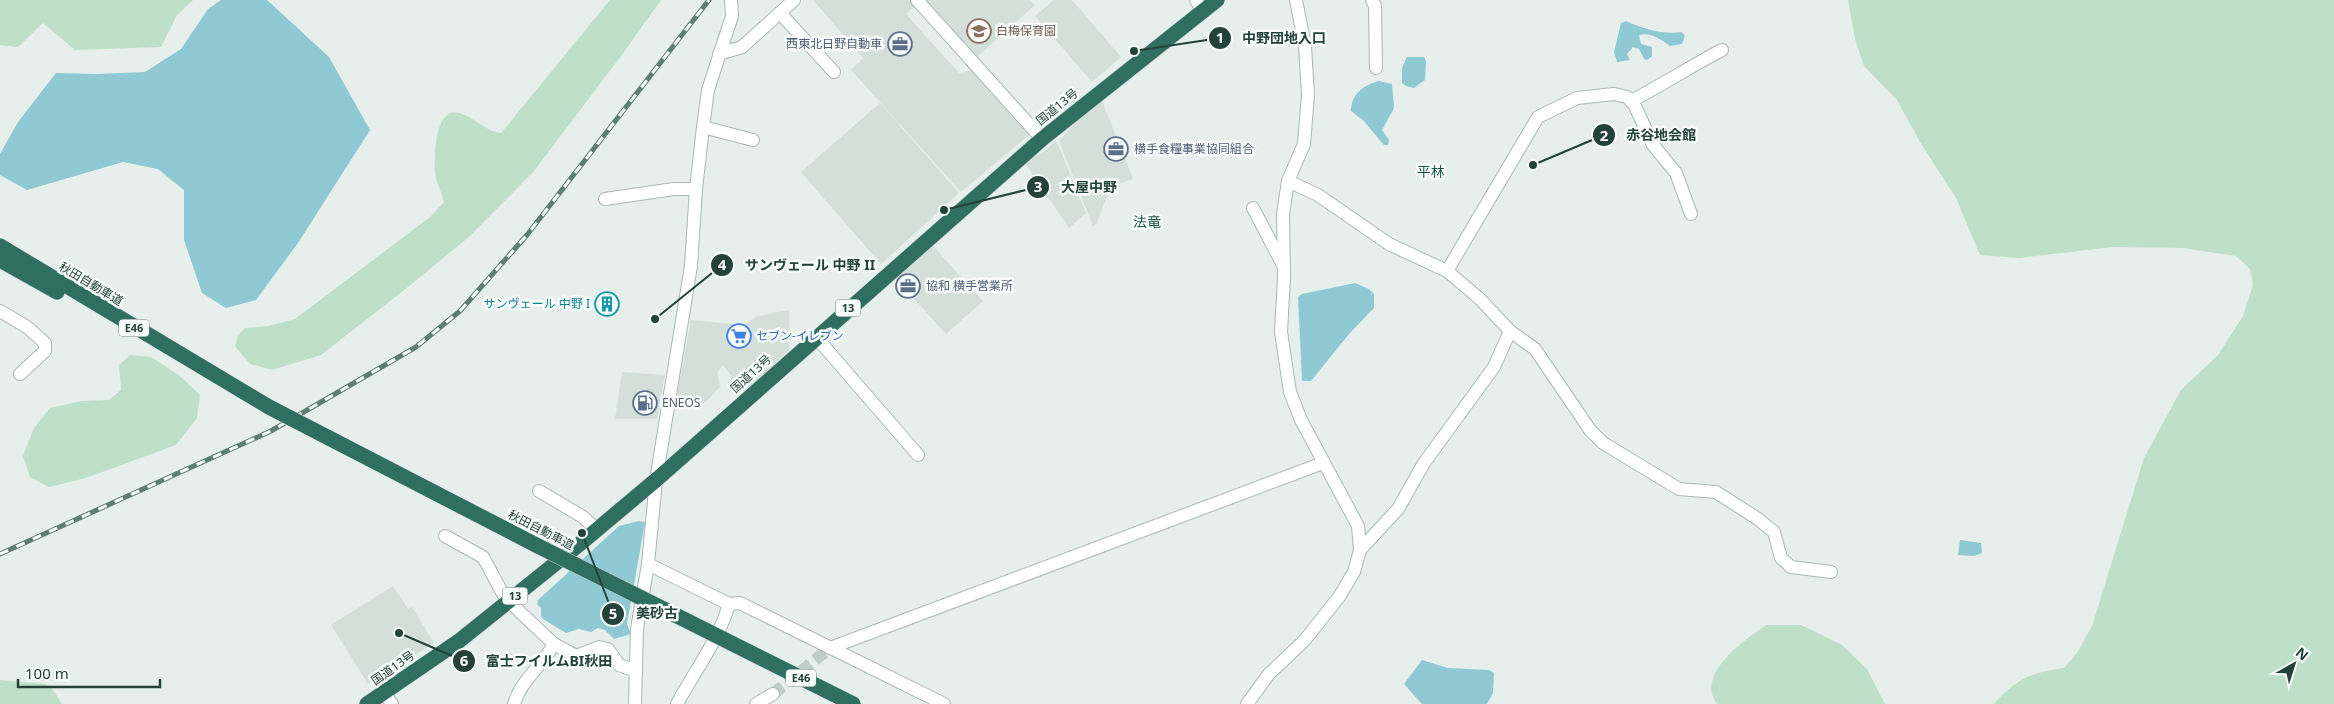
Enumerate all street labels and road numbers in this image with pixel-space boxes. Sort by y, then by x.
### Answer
street label: 国道13号 [1032,84,1081,129]
street label: 秋田自動車道 [56,258,127,309]
road number: 13 [836,300,860,316]
road number: E46 [119,319,149,336]
street label: 国道13号 [726,351,775,397]
street label: 秋田自動車道 [505,506,577,553]
road number: 13 [502,588,528,604]
street label: 国道13号 [367,646,418,689]
road number: E46 [786,670,816,686]

